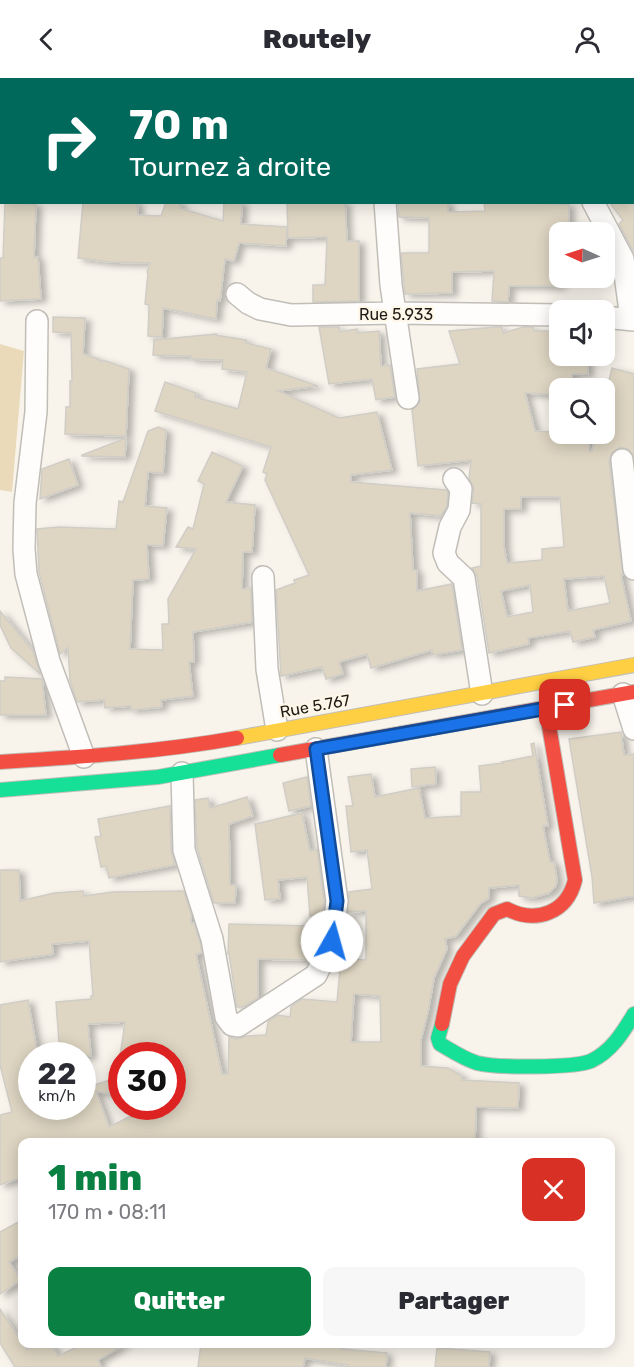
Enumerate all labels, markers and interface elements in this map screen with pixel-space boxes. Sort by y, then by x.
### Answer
icon: back [30,23,63,56]
text: Routely [263,23,371,55]
icon: person [571,23,604,56]
text: 70 m [129,100,229,150]
icon: right [30,102,108,180]
text: Tournez à droite [129,151,331,183]
north arrow [549,222,615,288]
map controls [549,222,615,444]
button: sound [549,300,615,366]
street label: Rue 5.933 [359,305,433,324]
button: search [549,378,615,444]
pin [539,679,590,730]
icon: arrive [548,688,581,721]
street label: Rue 5.767 [278,690,352,722]
position arrow [300,909,364,973]
speed limit sign: 30 [108,1042,186,1120]
text: 22 [38,1056,77,1092]
text: km/h [38,1087,76,1105]
text: 1 min [48,1156,142,1199]
button: close [522,1158,585,1221]
text: 170 m · 08:11 [48,1200,166,1224]
button: Quitter [48,1267,311,1336]
button: Partager [323,1267,585,1336]

